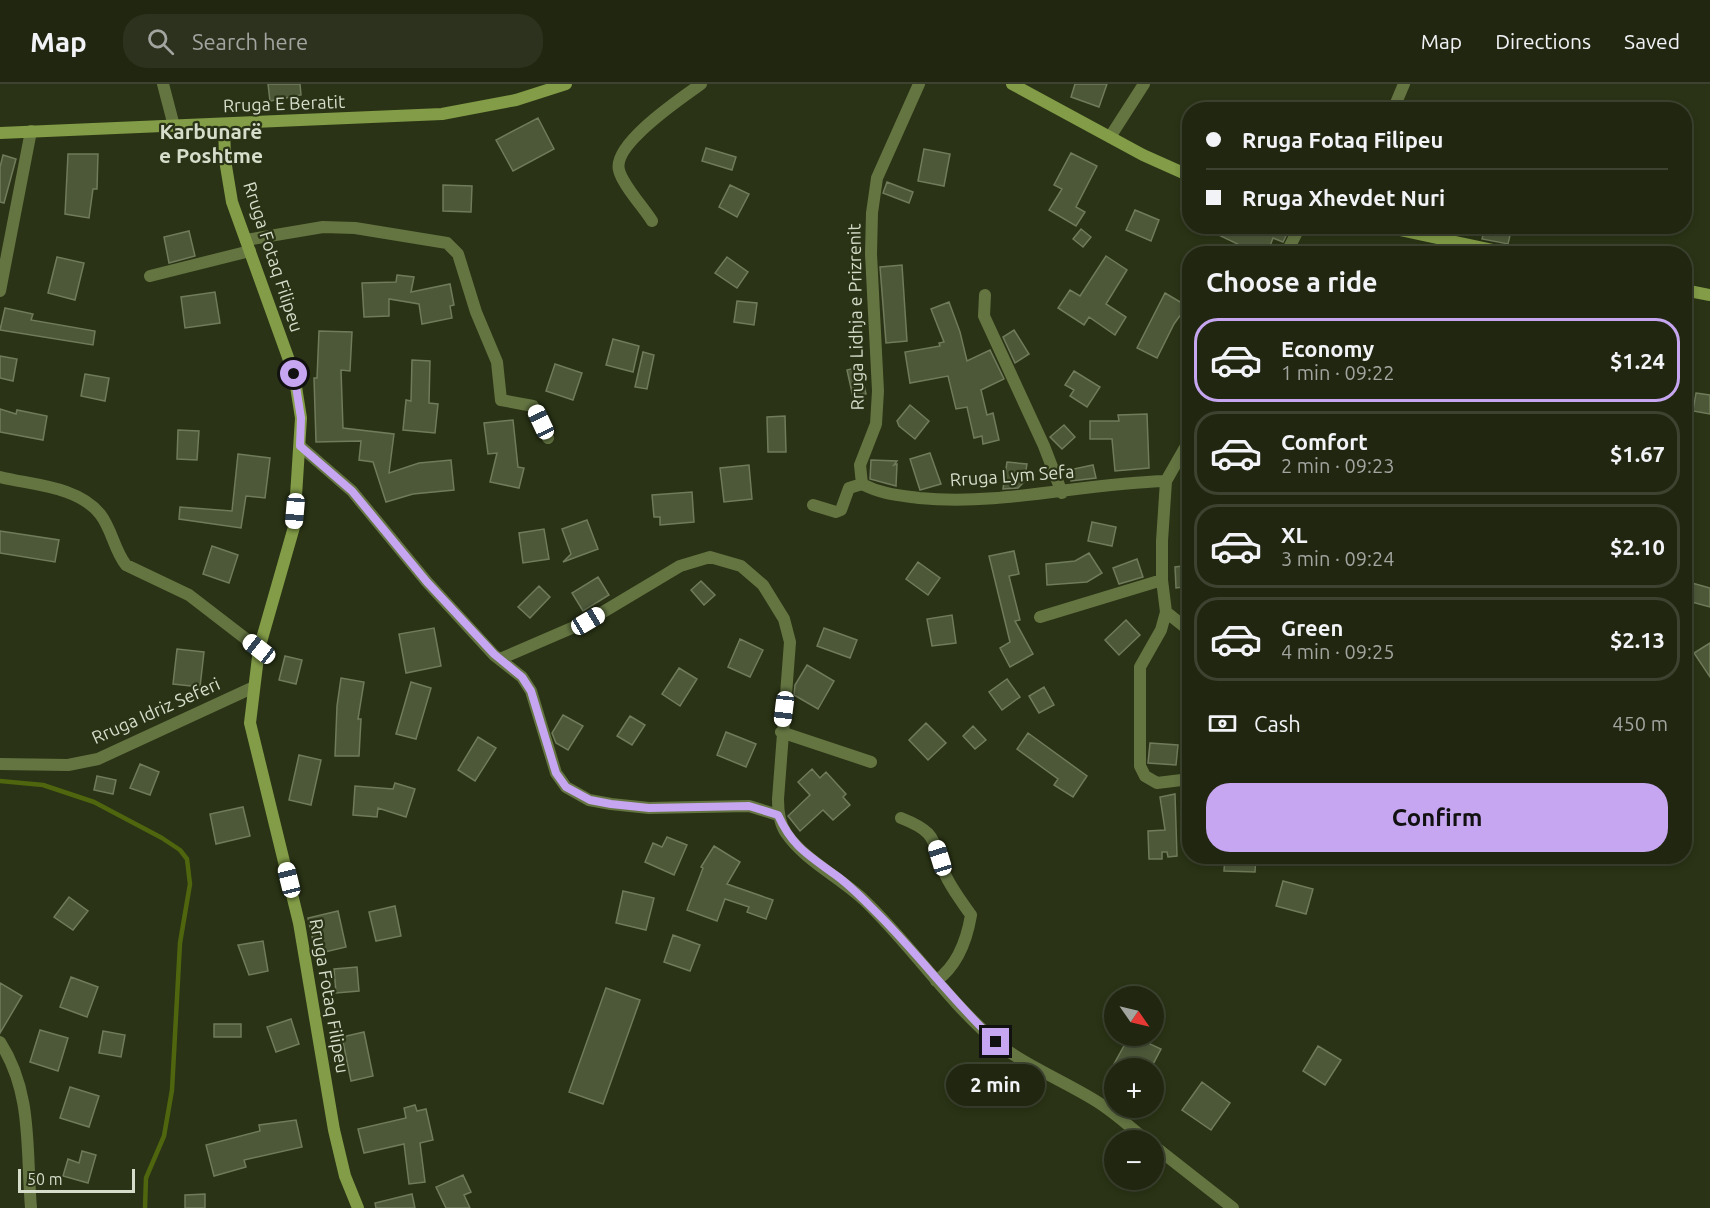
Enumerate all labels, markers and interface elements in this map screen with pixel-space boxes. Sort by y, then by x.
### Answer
search box [123,14,543,68]
icon: search [144,25,177,58]
text: Map [30,26,87,57]
text: Search here [192,29,308,54]
text: Map [1421,29,1462,53]
text: Directions [1495,29,1591,53]
text: Saved [1624,29,1680,53]
street label: Rruga E Beratit [223,91,345,115]
district label: Karbunarë e Poshtme [159,119,263,167]
text: Rruga Fotaq Filipeu [1242,127,1443,152]
street label: Rruga Fotaq Filipeu [240,179,308,334]
text: Rruga Xhevdet Nuri [1242,185,1445,210]
street label: Rruga Lidhja e Prizrenit [843,223,867,411]
text: Choose a ride [1206,267,1378,297]
icon: car [1209,333,1263,387]
text: Economy [1281,336,1374,361]
text: $1.24 [1610,348,1665,373]
route start [280,360,307,387]
text: 1 min · 09:22 [1281,361,1395,384]
car [525,402,557,442]
icon: car [1209,426,1263,480]
text: Comfort [1281,429,1368,454]
text: $1.67 [1610,441,1665,466]
text: 2 min · 09:23 [1281,454,1395,477]
street label: Rruga Lym Sefa [949,461,1075,489]
car [284,492,306,530]
icon: car [1209,519,1263,573]
text: XL [1281,522,1308,547]
text: $2.10 [1610,534,1665,559]
text: 3 min · 09:24 [1281,547,1395,570]
car [568,604,608,638]
icon: car [1209,612,1263,666]
text: Green [1281,615,1343,640]
text: $2.13 [1610,627,1665,652]
car [239,631,279,667]
text: 4 min · 09:25 [1281,640,1395,663]
street label: Rruga Idriz Seferi [88,673,223,747]
car [773,690,795,728]
icon: cash [1206,707,1239,740]
text: Cash [1254,711,1301,736]
text: 450 m [1612,712,1668,735]
button: Confirm [1206,783,1668,852]
car [926,838,954,878]
car [276,860,302,900]
street label: Rruga Fotaq Filipeu [307,917,353,1075]
north arrow [1104,986,1164,1046]
map controls [1104,986,1164,1190]
route end [982,1028,1009,1055]
button: + [1104,1058,1164,1118]
callout: 2 min [946,1063,1046,1105]
text: 2 min [970,1073,1021,1096]
button: − [1104,1130,1164,1190]
scale bar [18,1166,135,1194]
text: 50 m [27,1170,63,1188]

